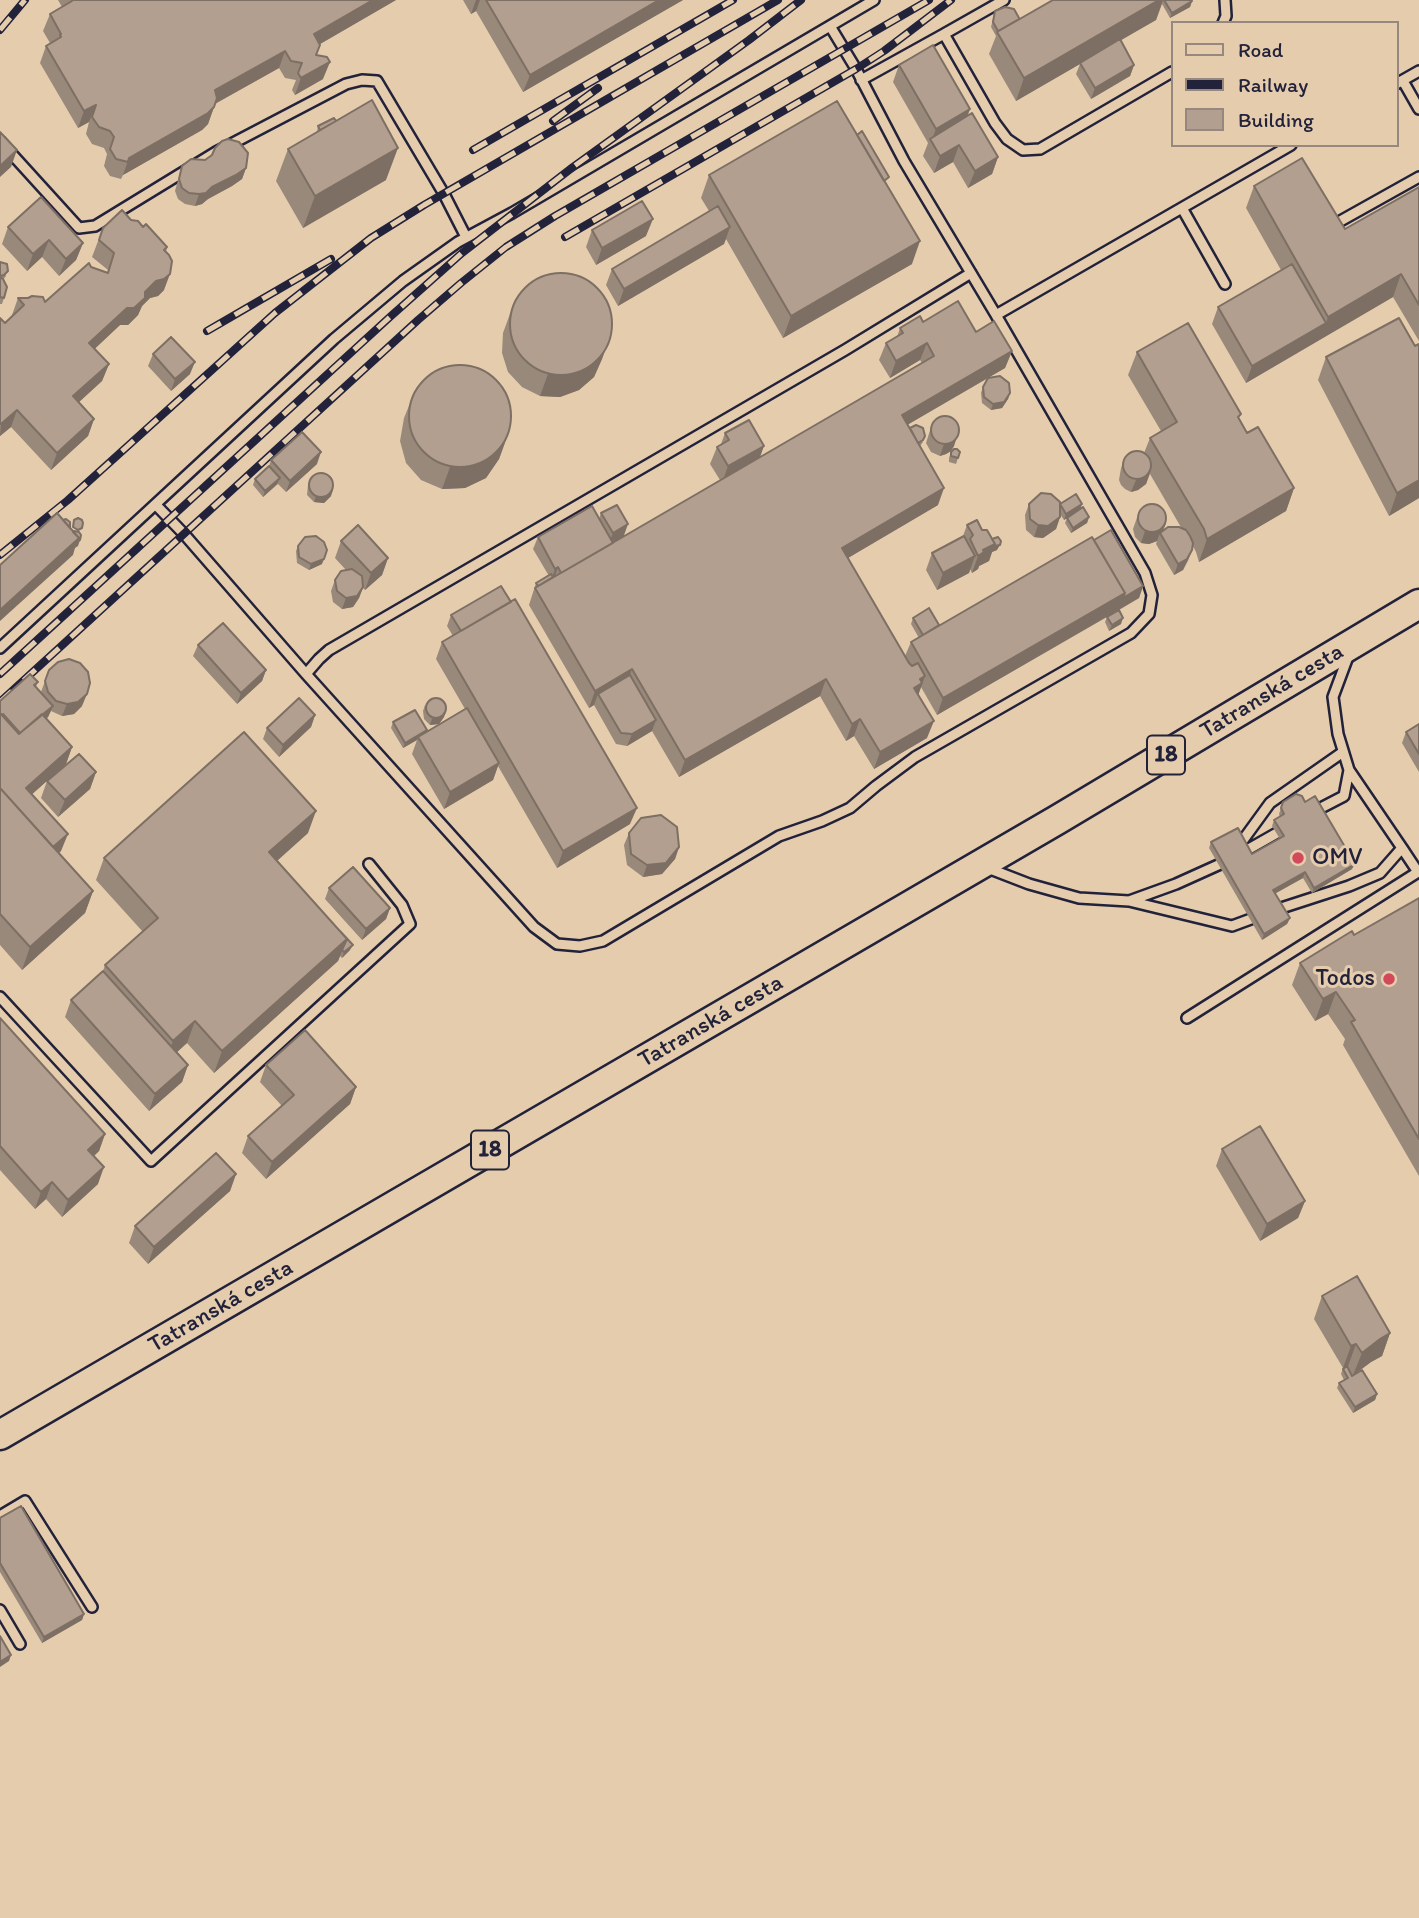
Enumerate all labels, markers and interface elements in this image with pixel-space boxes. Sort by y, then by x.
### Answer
legend [1170,21,1398,147]
text: Road [1238,37,1283,62]
text: Railway [1238,72,1308,97]
text: Building [1238,107,1314,132]
street label: Tatranská cesta [1195,638,1349,746]
road number: 18 [1147,736,1185,775]
place label: OMV [1312,844,1362,872]
marker: OMV [1290,850,1306,866]
place label: Todos [1316,965,1375,993]
street label: Tatranská cesta [634,969,788,1075]
marker: Todos [1381,971,1397,987]
road number: 18 [471,1130,509,1170]
street label: Tatranská cesta [144,1254,298,1360]

